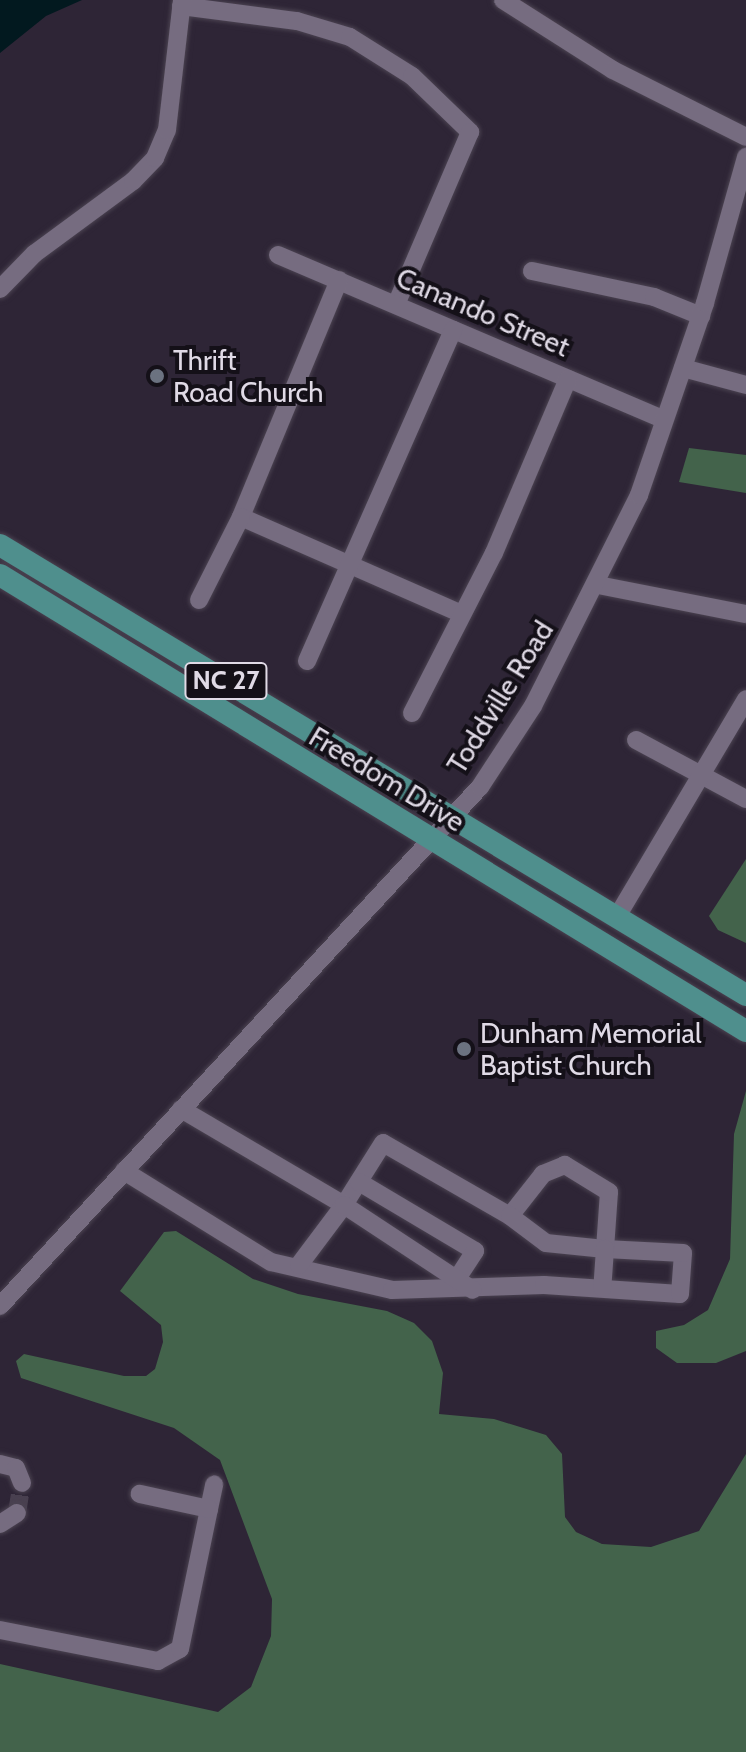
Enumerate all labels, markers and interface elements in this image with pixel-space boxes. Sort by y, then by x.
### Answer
street label: Canando Street [391,260,575,364]
place label: Thrift Road Church [173,343,323,409]
marker: Thrift Road Church [148,367,166,385]
street label: Toddville Road [440,615,560,779]
road number: NC 27 [184,659,268,703]
street label: Freedom Drive [303,719,471,839]
place label: Dunham Memorial Baptist Church [480,1016,702,1082]
marker: Dunham Memorial Baptist Church [455,1040,473,1058]

